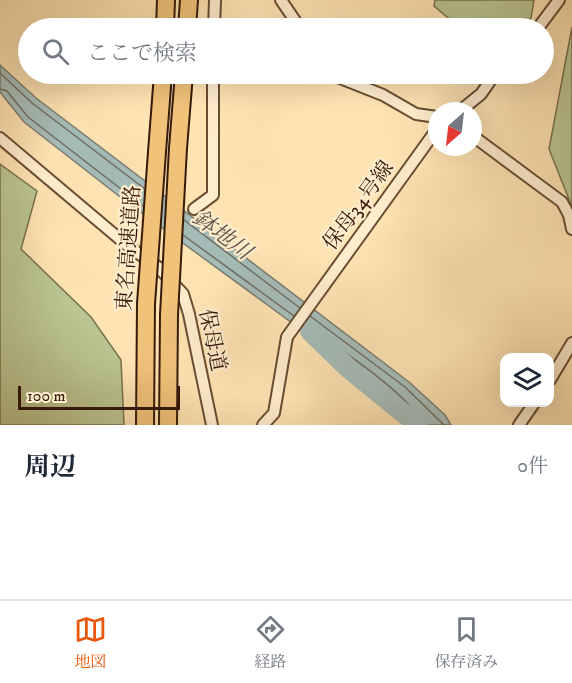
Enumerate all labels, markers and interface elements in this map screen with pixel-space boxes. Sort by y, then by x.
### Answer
search box [18,18,554,84]
icon: search [39,35,72,68]
text: ここで検索 [87,40,197,67]
north arrow [428,102,482,156]
street label: 保母34号線 [318,156,400,255]
street label: 東名高速道路 [112,184,146,312]
water label: 鉢地川 [188,205,258,267]
street label: 保母道 [193,307,231,374]
map controls [500,353,554,407]
button: layers [500,353,554,407]
scale bar [18,383,180,410]
text: 100 m [27,386,66,406]
text: 周辺 [24,451,76,484]
text: 0件 [517,454,548,479]
tab: 地図 [74,613,107,672]
tab: 経路 [254,613,287,672]
tab: 保存済み [434,613,498,672]

